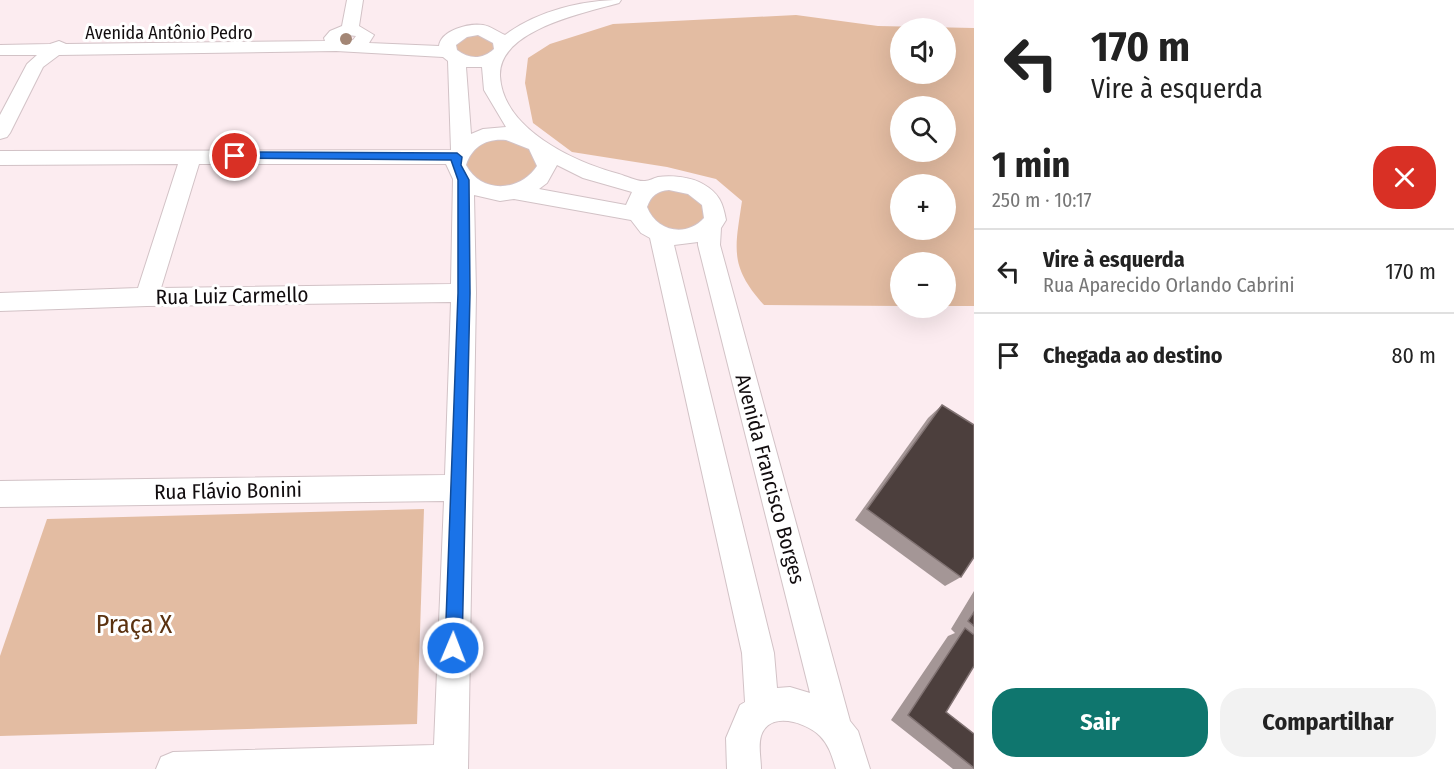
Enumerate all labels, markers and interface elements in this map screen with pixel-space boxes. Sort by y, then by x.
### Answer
map controls [890,18,956,318]
button: sound [890,18,956,84]
street label: Avenida Antônio Pedro [85,22,253,44]
text: 170 m [1091,22,1190,72]
icon: left [992,24,1070,102]
text: Vire à esquerda [1091,73,1263,105]
button: search [890,96,956,162]
pin [209,130,260,181]
icon: arrive [218,139,251,172]
text: 1 min [992,143,1070,187]
button: close [1373,146,1436,209]
button: + [890,174,956,240]
text: 250 m · 10:17 [992,188,1092,212]
text: Vire à esquerda [1043,246,1185,273]
button: − [890,252,956,318]
icon: left [992,255,1025,288]
text: 170 m [1385,258,1436,285]
text: Rua Aparecido Orlando Cabrini [1043,273,1294,297]
street label: Rua Luiz Carmello [155,282,309,310]
icon: arrive [992,339,1025,372]
text: Chegada ao destino [1043,342,1223,369]
text: 80 m [1391,342,1436,369]
street label: Avenida Francisco Borges [729,371,811,587]
street label: Rua Flávio Bonini [154,477,302,505]
park label: Praça X [96,609,173,640]
position arrow [421,616,485,680]
button: Sair [992,688,1208,757]
button: Compartilhar [1220,688,1436,757]

